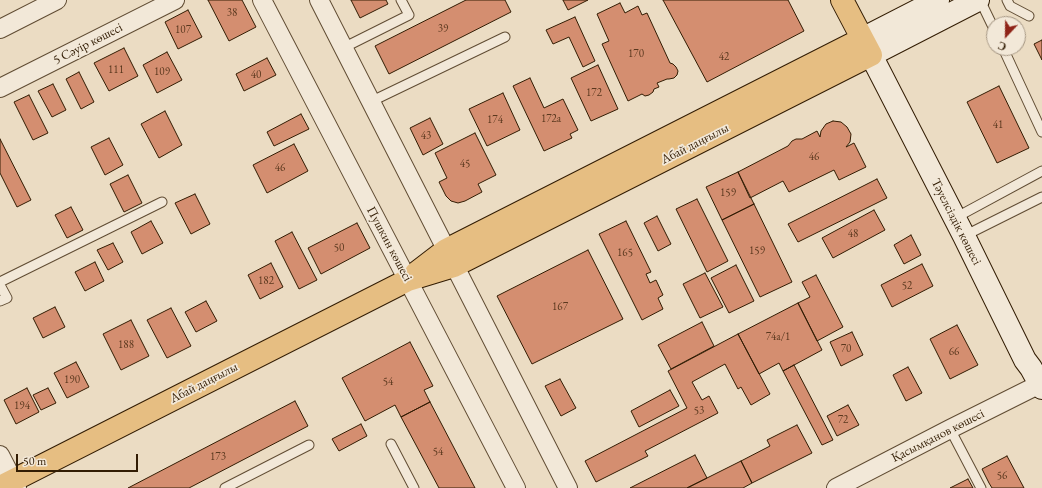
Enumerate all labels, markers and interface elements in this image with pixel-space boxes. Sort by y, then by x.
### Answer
house number: 38 [227,6,237,20]
north arrow [986,16,1026,56]
street label: 5 Сәуір көшесі [51,20,125,68]
house number: 39 [438,22,448,36]
house number: 107 [175,23,191,37]
text: С [996,38,1008,54]
house number: 170 [628,47,644,61]
house number: 42 [719,50,729,64]
house number: 111 [108,63,124,77]
house number: 109 [154,65,170,79]
house number: 40 [251,68,261,82]
house number: 172 [586,86,602,100]
house number: 172а [541,112,561,126]
house number: 174 [487,113,503,127]
house number: 41 [993,118,1003,132]
street label: Абай даңғылы [659,120,731,168]
house number: 43 [421,129,431,143]
house number: 46 [809,150,819,164]
house number: 45 [460,157,470,171]
house number: 46 [275,161,285,175]
street label: Тәуелсіздік көшесі [928,176,984,268]
house number: 159 [720,186,736,200]
street label: Пушкин көшесі [363,204,415,284]
house number: 48 [848,227,858,241]
house number: 50 [334,241,344,255]
house number: 159 [749,244,765,258]
house number: 165 [617,246,633,260]
house number: 182 [258,274,274,288]
house number: 52 [902,279,912,293]
house number: 167 [552,300,568,314]
house number: 74а/1 [766,330,790,344]
house number: 188 [118,338,134,352]
house number: 70 [841,342,851,356]
house number: 66 [949,345,959,359]
street label: Абай даңғылы [168,359,240,407]
house number: 190 [64,373,80,387]
house number: 54 [383,375,393,389]
house number: 194 [14,399,30,413]
house number: 53 [694,404,704,418]
street label: Қасымқанов көшесі [889,406,987,466]
house number: 72 [838,413,848,427]
house number: 54 [433,445,443,459]
scale bar [18,446,140,472]
house number: 173 [210,450,226,464]
text: 50 m [23,453,46,469]
house number: 56 [997,469,1007,483]

